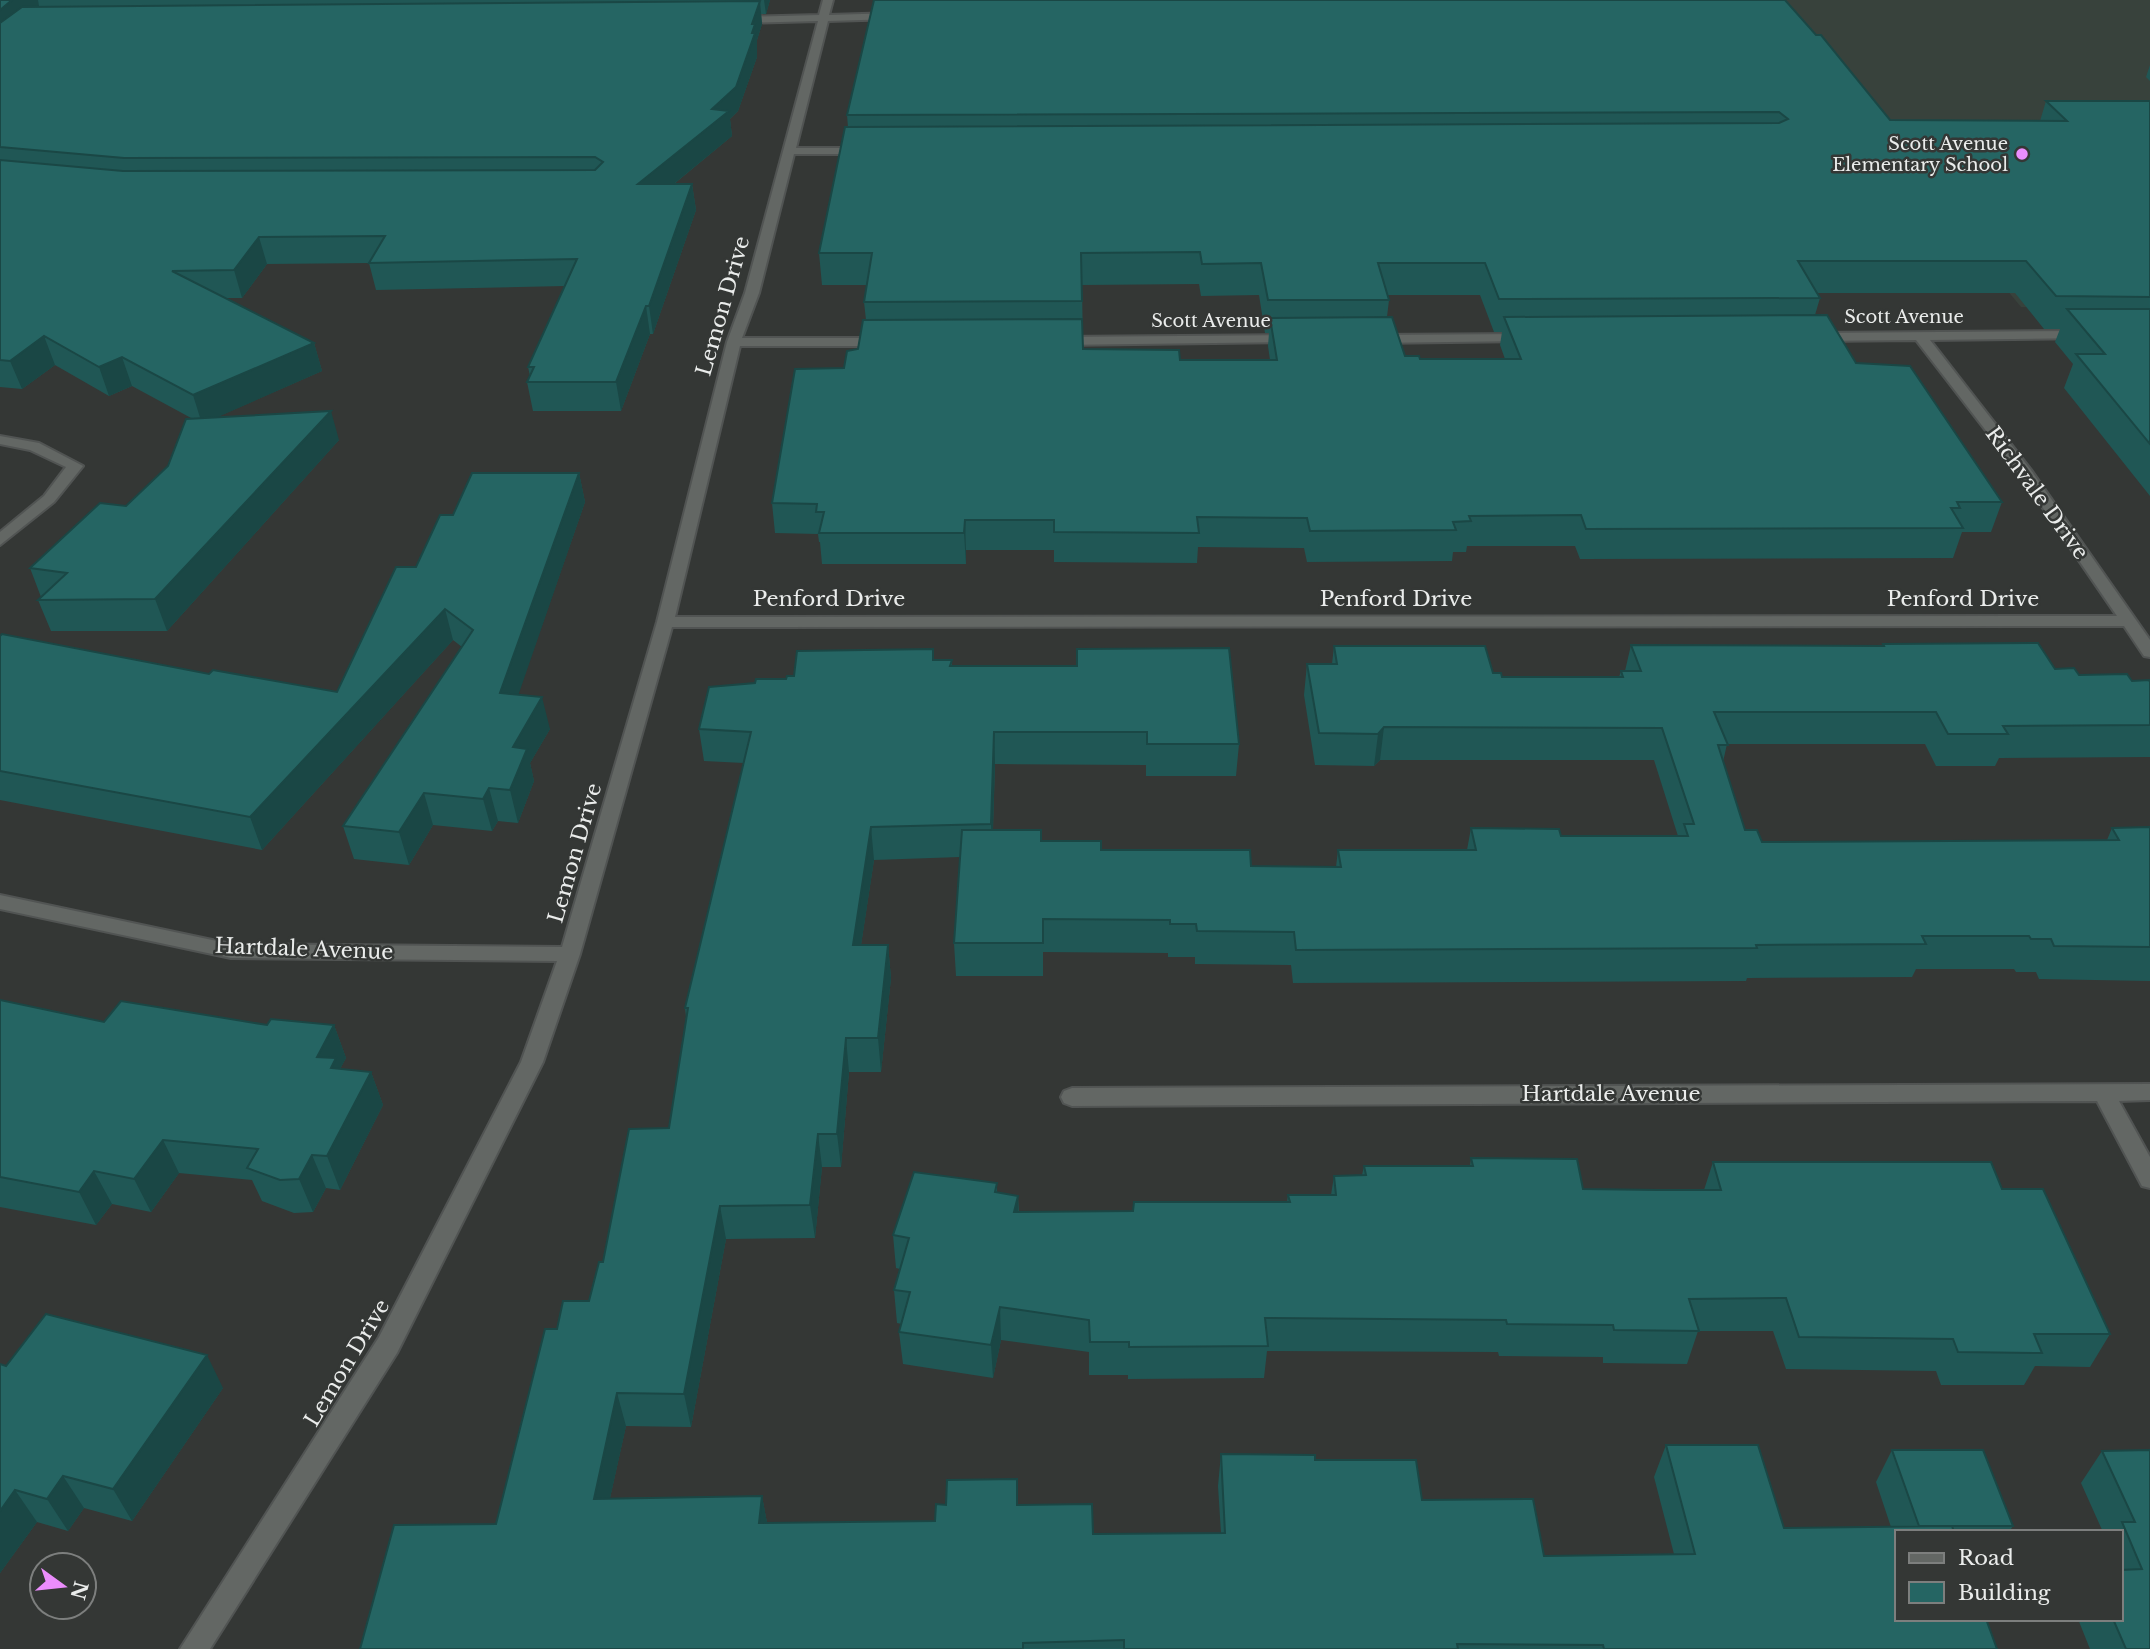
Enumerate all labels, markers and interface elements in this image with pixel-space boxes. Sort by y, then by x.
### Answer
place label: Scott Avenue Elementary School [1832,133,2008,176]
marker: Scott Avenue Elementary School [2014,146,2030,162]
street label: Lemon Drive [691,233,755,379]
street label: Scott Avenue [1844,306,1964,328]
street label: Scott Avenue [1151,310,1271,332]
street label: Richvale Drive [1980,421,2094,565]
street label: Penford Drive [753,586,905,612]
street label: Penford Drive [1320,586,1472,612]
street label: Penford Drive [1887,586,2039,612]
street label: Lemon Drive [543,780,607,926]
street label: Hartdale Avenue [214,933,394,965]
street label: Hartdale Avenue [1522,1081,1700,1107]
street label: Lemon Drive [299,1295,395,1431]
legend [1895,1530,2122,1621]
text: Road [1958,1545,2014,1571]
north arrow [28,1551,98,1621]
text: N [65,1579,92,1602]
text: Building [1958,1580,2051,1606]

